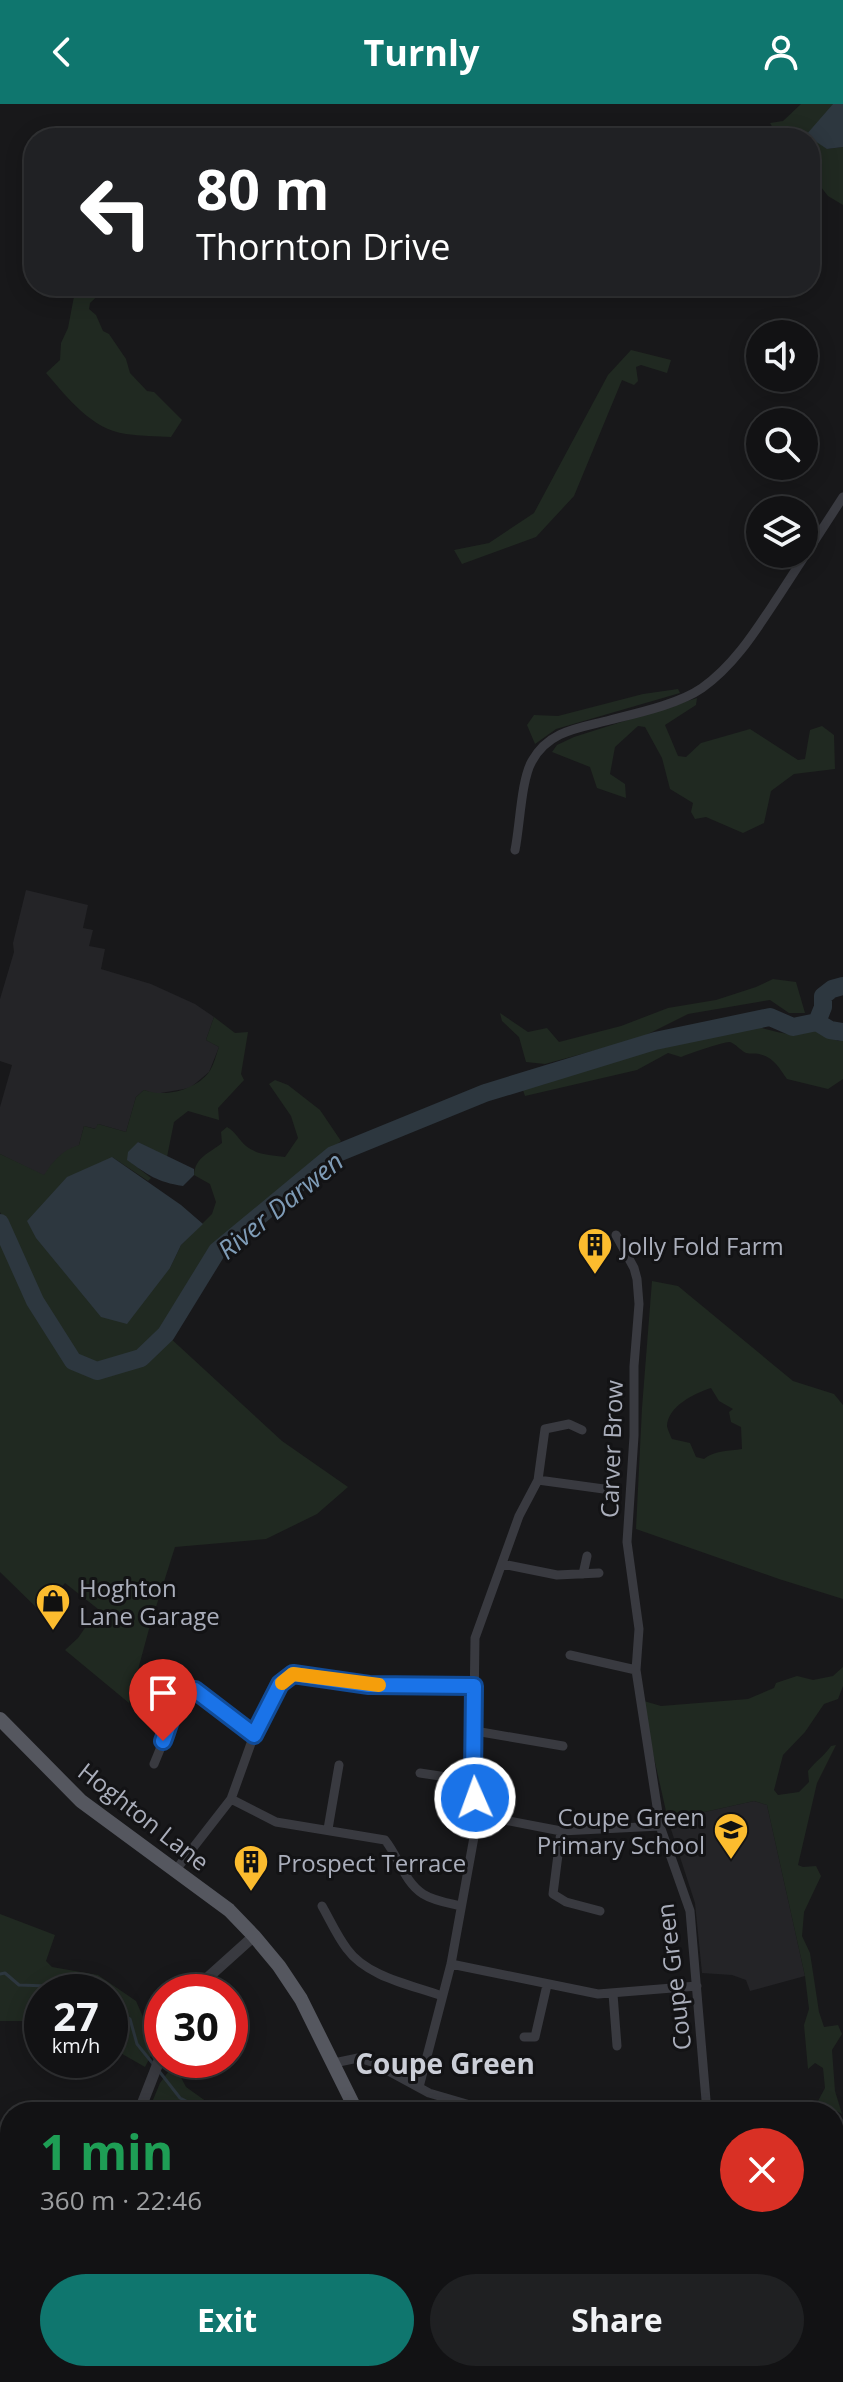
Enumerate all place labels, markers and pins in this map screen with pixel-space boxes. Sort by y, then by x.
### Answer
building icon: Jolly Fold Farm [576,1226,614,1276]
place label: Jolly Fold Farm [619,1229,784,1262]
place label: Hoghton Lane Garage [79,1571,220,1632]
shop icon: Hoghton Lane Garage [34,1582,72,1632]
pin [129,1659,197,1741]
place label: Coupe Green Primary School [537,1800,705,1861]
school or university icon: Coupe Green Primary School [712,1811,750,1861]
building icon: Prospect Terrace [232,1843,270,1893]
place label: Prospect Terrace [277,1846,466,1879]

